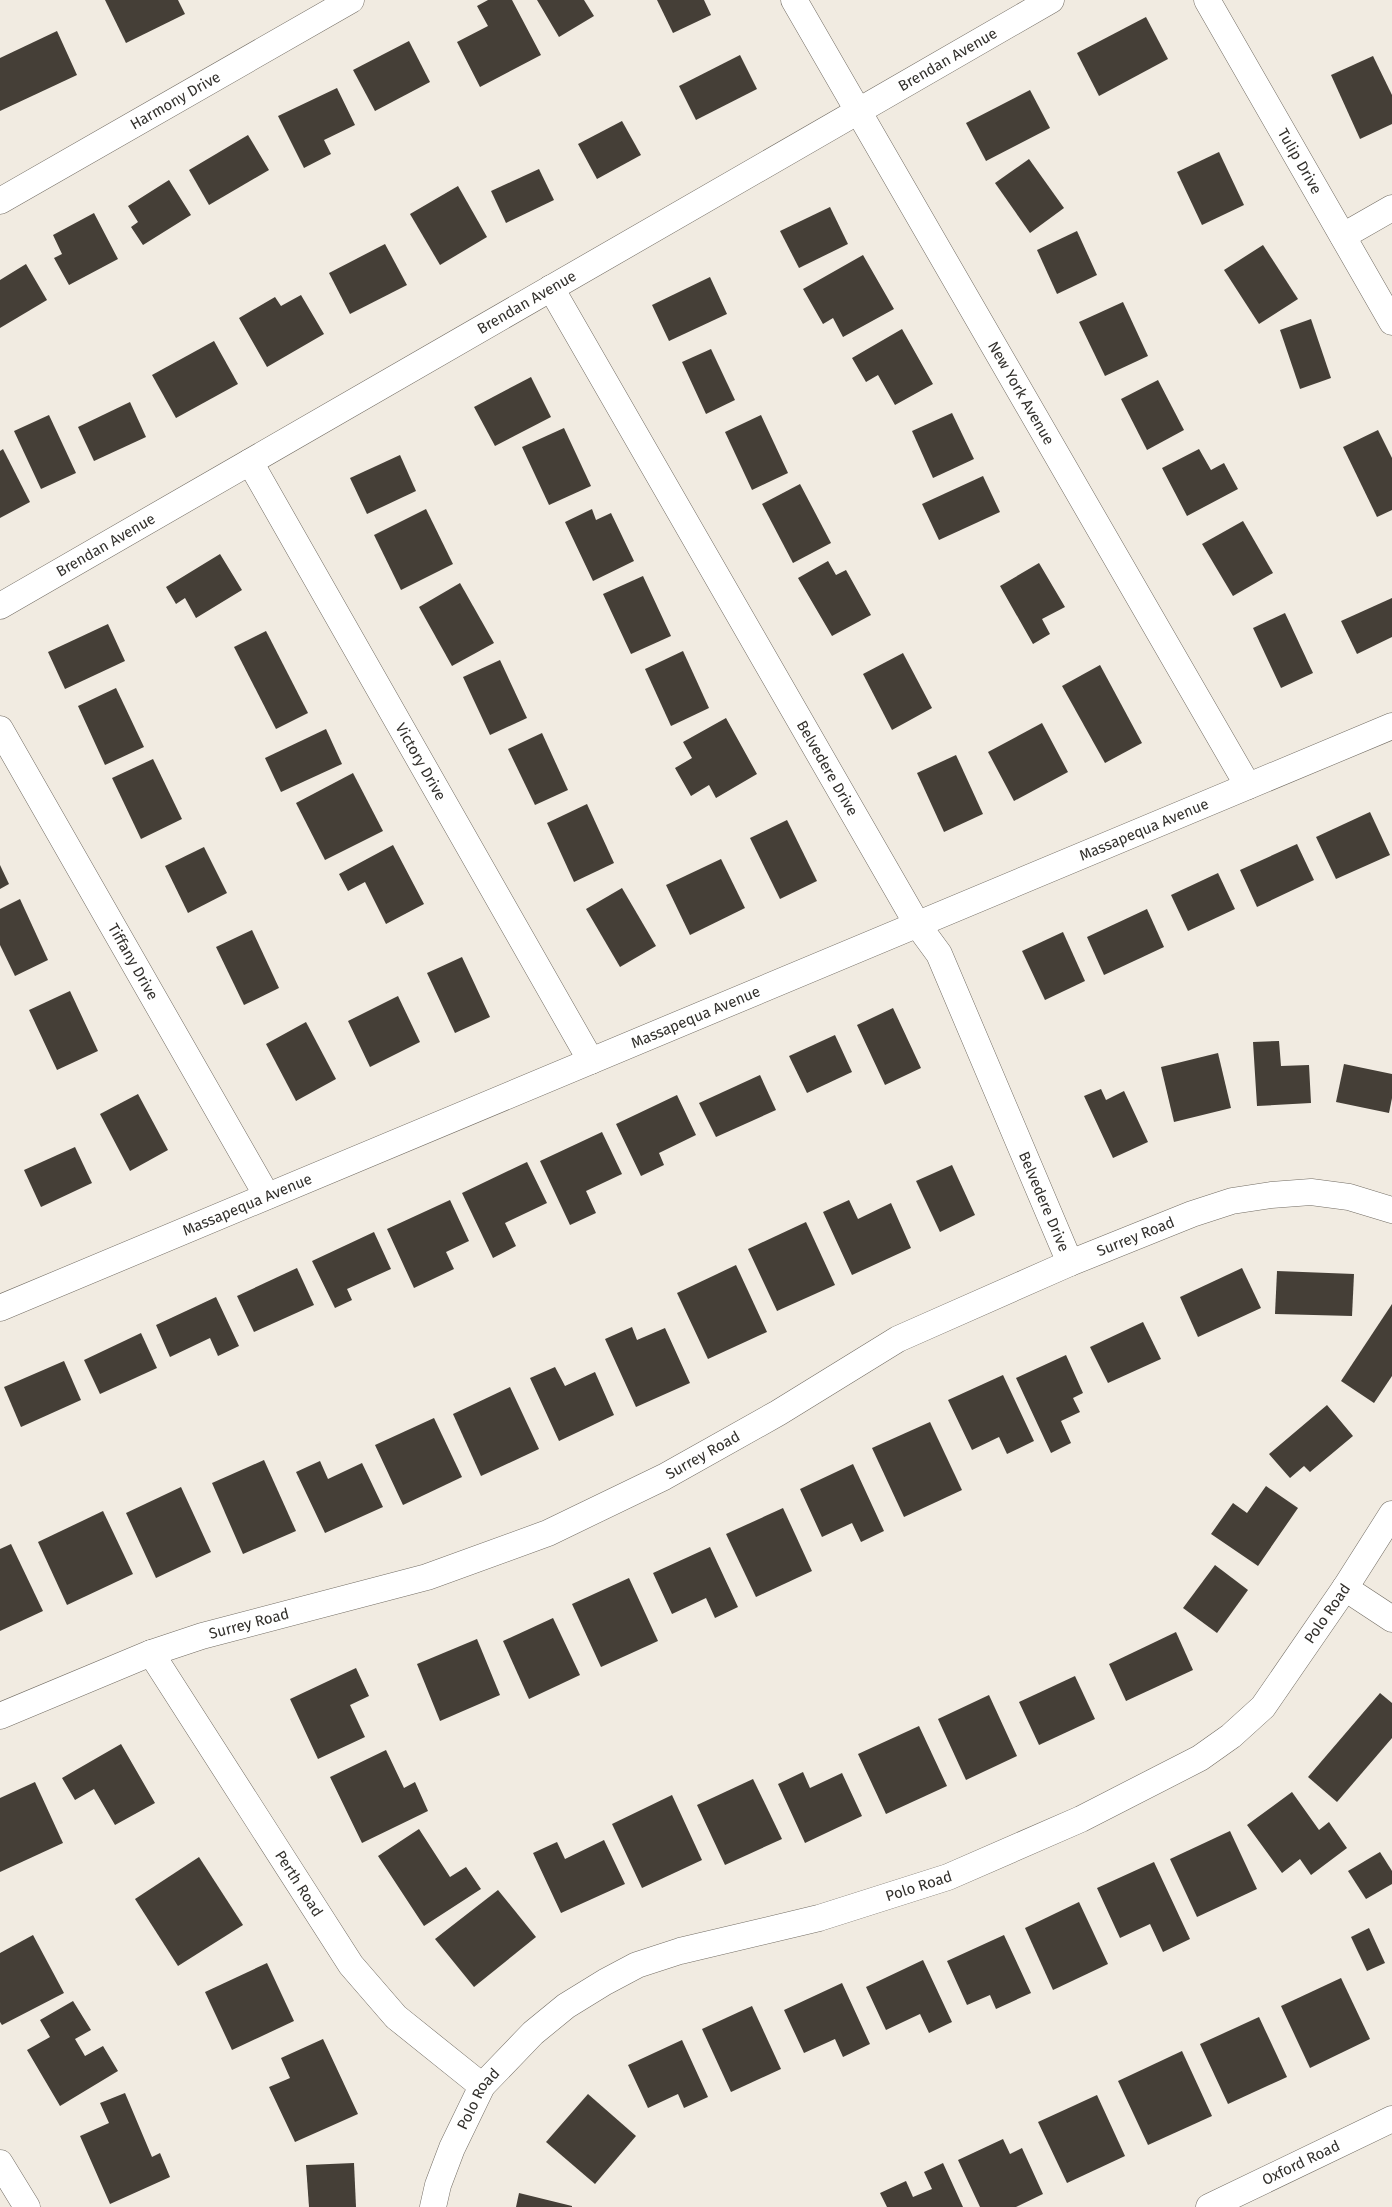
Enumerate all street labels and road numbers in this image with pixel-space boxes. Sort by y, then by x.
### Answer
street label: Brendan Avenue [895,24,1000,95]
street label: Harmony Drive [127,68,224,134]
street label: Tulip Drive [1274,125,1326,197]
street label: Brendan Avenue [474,267,579,338]
street label: New York Avenue [984,338,1058,448]
street label: Brendan Avenue [53,509,158,581]
street label: Belvedere Drive [793,717,862,819]
street label: Victory Drive [392,720,450,804]
street label: Massapequa Avenue [1077,795,1211,865]
street label: Tiffany Drive [104,920,162,1003]
street label: Massapequa Avenue [628,982,763,1052]
street label: Belvedere Drive [1015,1149,1073,1254]
street label: Massapequa Avenue [180,1170,315,1240]
street label: Surrey Road [1094,1213,1177,1260]
street label: Surrey Road [663,1427,743,1483]
street label: Polo Road [1300,1580,1354,1647]
street label: Surrey Road [207,1605,291,1643]
street label: Perth Road [271,1847,327,1920]
street label: Polo Road [883,1867,954,1905]
street label: Polo Road [453,2064,503,2133]
street label: Oxford Road [1259,2136,1343,2189]

